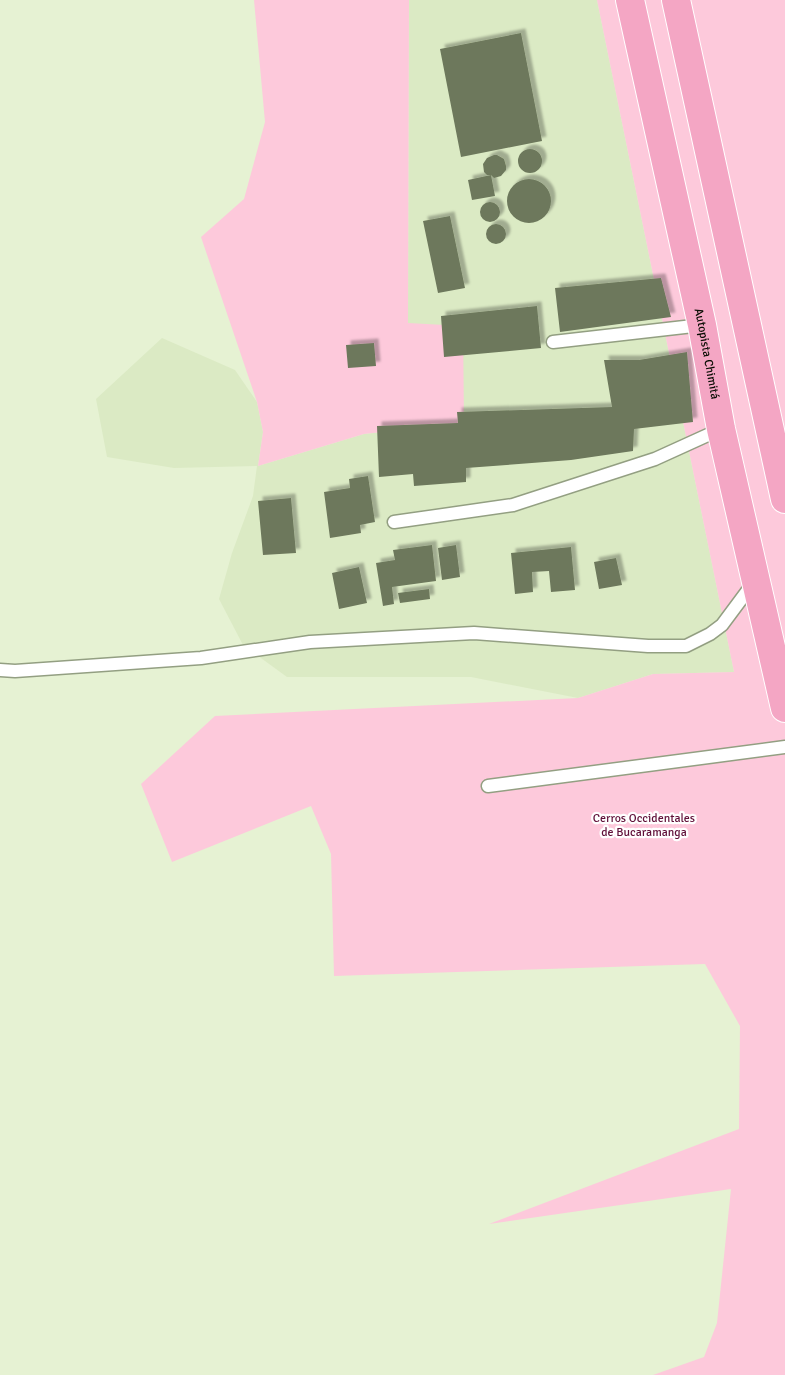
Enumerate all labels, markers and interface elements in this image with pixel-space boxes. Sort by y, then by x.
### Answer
street label: Autopista Chimitá [691,307,722,400]
park label: Cerros Occidentales de Bucaramanga [593,811,695,840]

